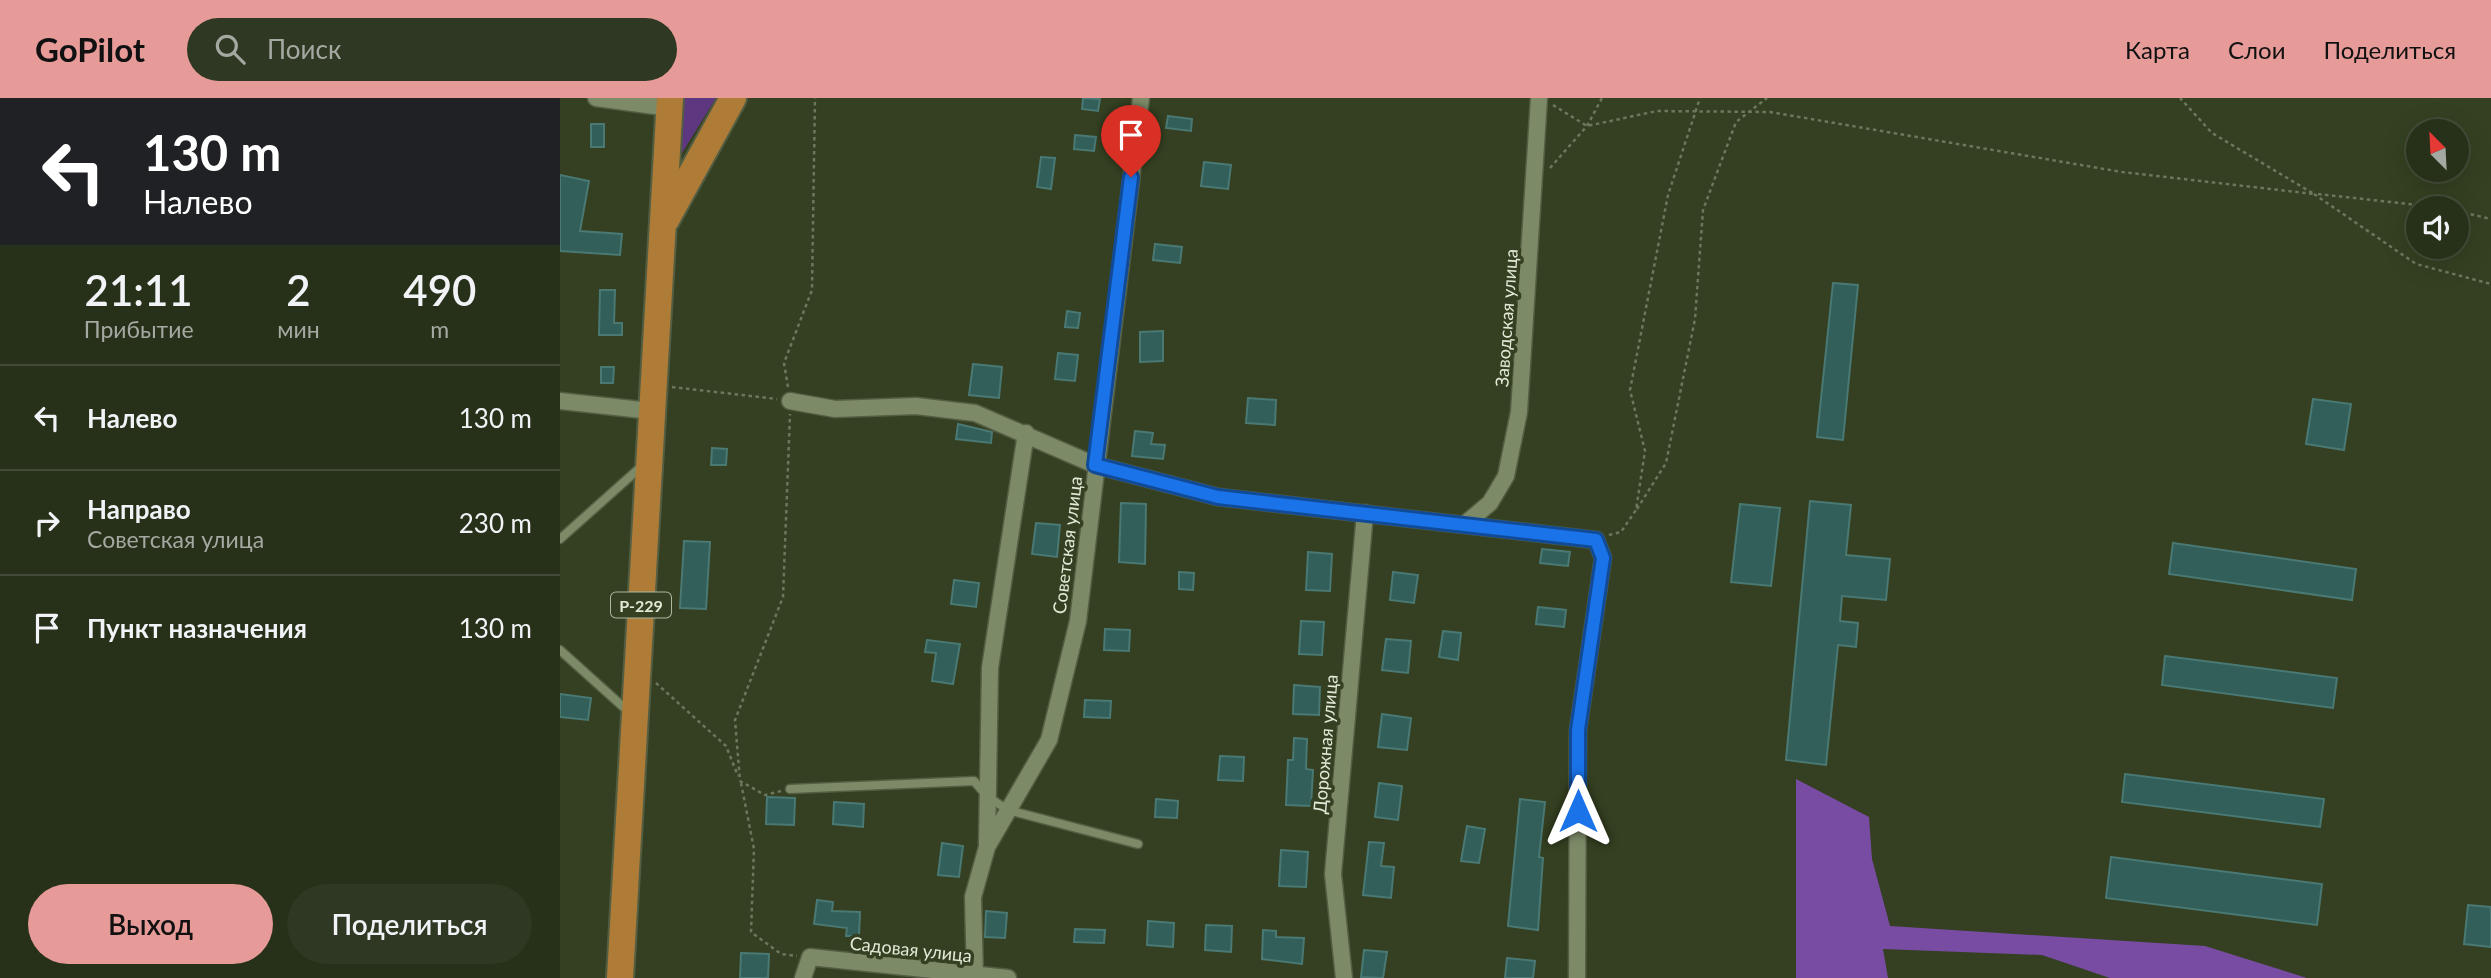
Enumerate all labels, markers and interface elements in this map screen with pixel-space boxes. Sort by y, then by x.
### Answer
search box [187,18,677,81]
text: GoPilot [35,29,145,69]
icon: search [211,30,249,68]
text: Поиск [267,33,341,65]
text: Карта [2125,35,2190,64]
text: Слои [2228,35,2285,64]
text: Поделиться [2323,35,2456,64]
pin [1101,105,1161,177]
icon: arrive [1112,116,1150,154]
north arrow [2406,119,2469,182]
map controls [2406,119,2469,259]
text: 130 m [143,123,281,181]
icon: left [28,126,119,217]
text: Налево [143,182,253,221]
button: sound [2406,196,2469,259]
street label: Заводская улица [1490,248,1522,388]
text: 21:11 [85,265,193,315]
text: 2 [286,265,311,315]
text: 490 [403,265,476,315]
text: Прибытие [84,315,194,343]
text: мин [277,315,320,343]
text: m [430,315,449,343]
icon: left [28,399,66,437]
text: Налево [87,402,177,434]
text: 130 m [459,402,532,434]
street label: Советская улица [1048,475,1086,615]
text: Направо [87,493,191,525]
icon: right [28,504,66,542]
text: 230 m [459,507,532,539]
text: Советская улица [87,525,264,553]
road number: Р-229 [611,592,671,618]
icon: arrive [28,609,66,647]
text: Пункт назначения [87,612,307,644]
text: 130 m [459,612,532,644]
street label: Дорожная улица [1308,673,1342,815]
position arrow [1541,774,1615,848]
button: Выход [28,884,273,964]
button: Поделиться [287,884,532,964]
street label: Садовая улица [849,932,973,966]

